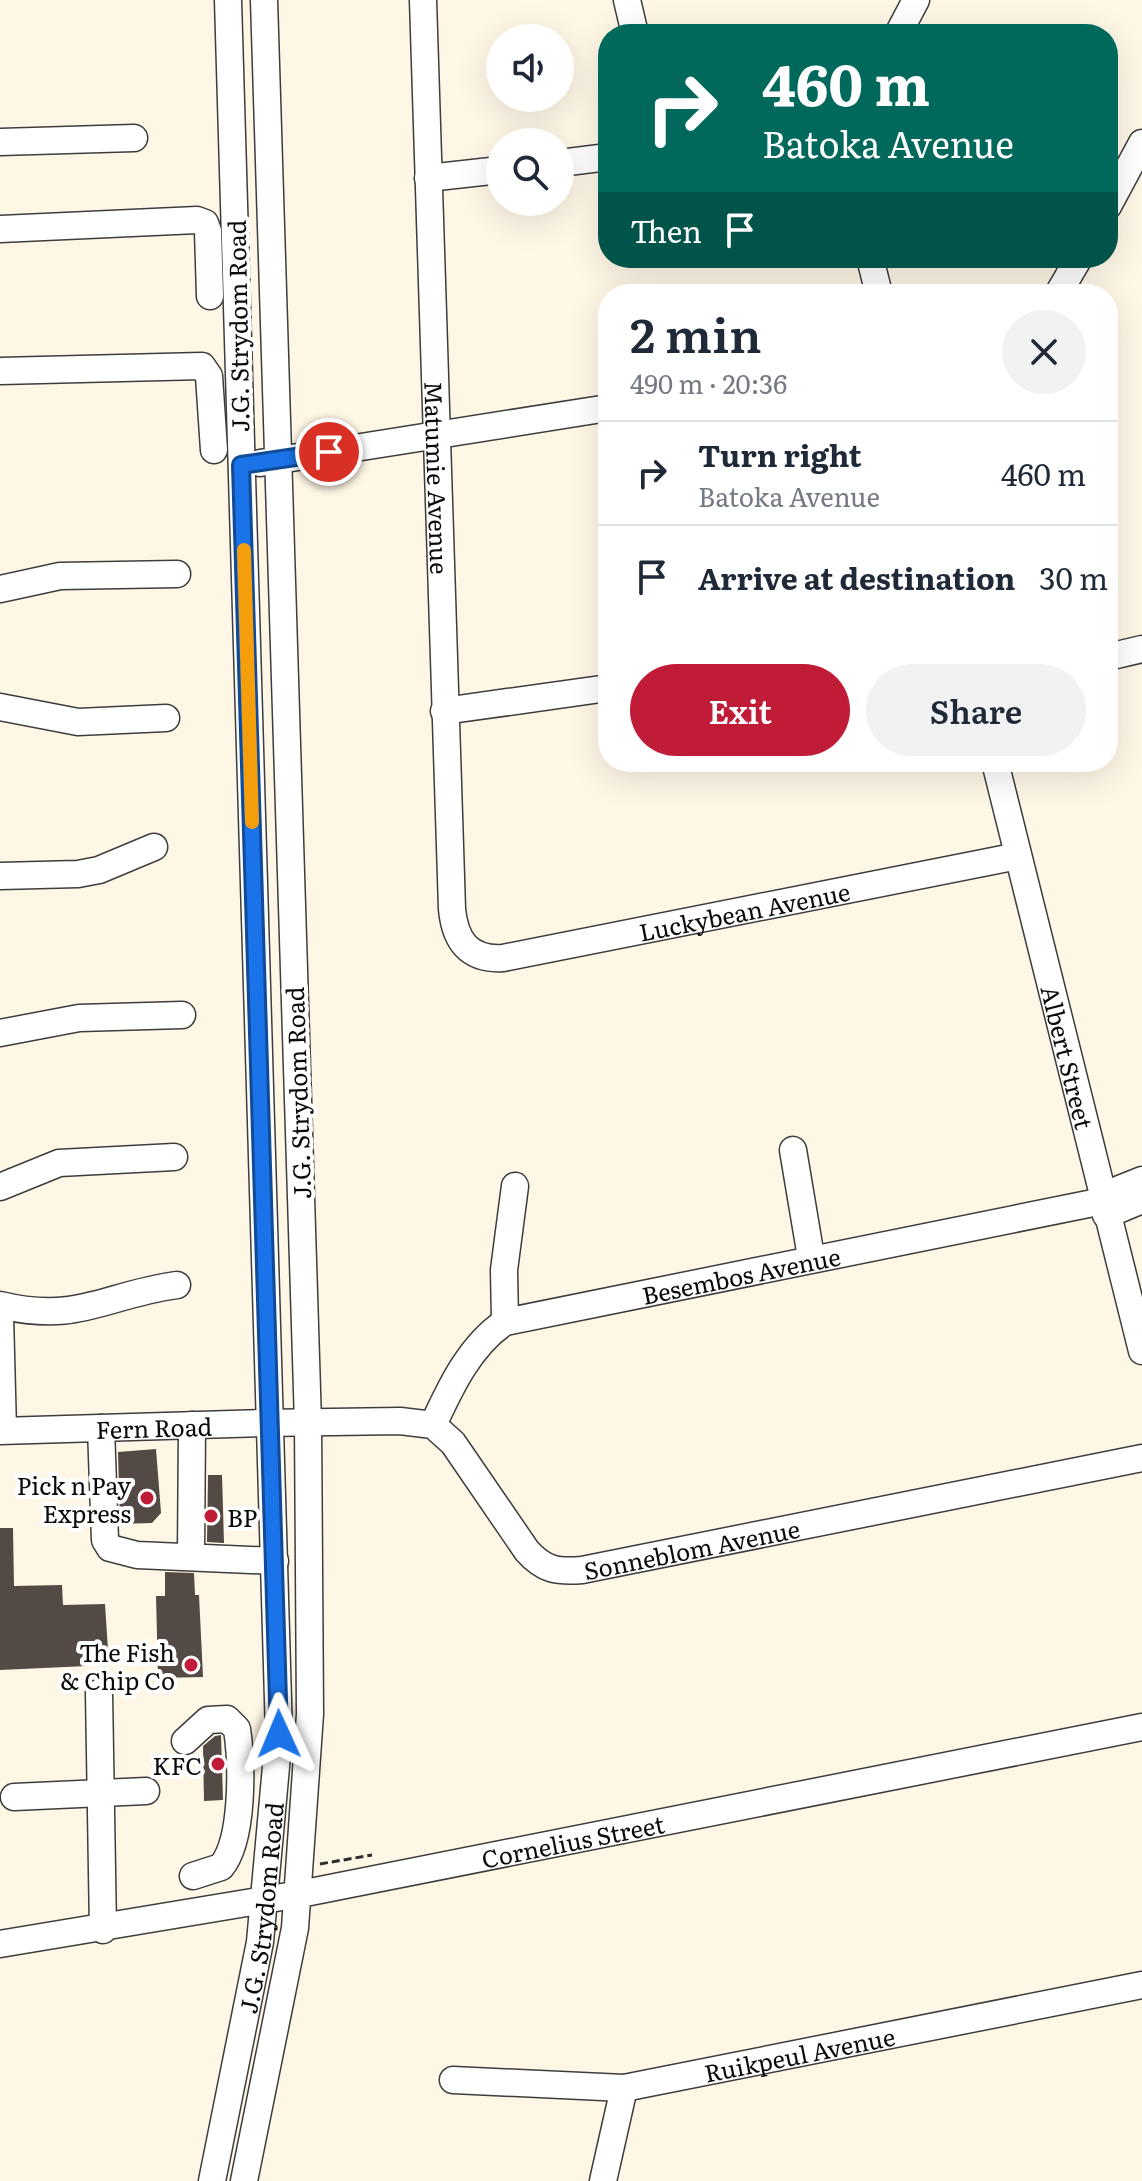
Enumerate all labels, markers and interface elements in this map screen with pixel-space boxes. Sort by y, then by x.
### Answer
map controls [486,24,574,216]
button: sound [486,24,574,112]
text: 460 m [762,40,930,123]
icon: right [630,56,734,160]
text: Batoka Avenue [762,116,1014,169]
button: search [486,128,574,216]
text: Then [630,208,702,252]
icon: arrive [718,208,762,252]
street label: J.G. Strydom Road [218,219,256,433]
text: 2 min [630,297,762,368]
button: close [1002,310,1086,394]
text: 490 m · 20:36 [630,363,787,402]
street label: Matumie Avenue [418,381,459,575]
pin [295,418,363,486]
icon: arrive [307,430,351,474]
text: Turn right [698,432,862,476]
icon: right [630,451,674,495]
text: 460 m [1001,451,1086,495]
text: Batoka Avenue [698,476,880,515]
icon: arrive [630,555,674,599]
text: Arrive at destination [698,555,1015,599]
text: 30 m [1039,555,1108,599]
button: Exit [630,664,850,756]
button: Share [866,664,1086,756]
street label: Luckybean Avenue [636,872,853,948]
street label: Albert Street [1034,981,1103,1133]
street label: J.G. Strydom Road [276,986,318,1200]
street label: Besembos Avenue [639,1237,843,1311]
street label: Fern Road [95,1407,213,1446]
place label: Pick n Pay Express [17,1467,131,1530]
marker: Pick n Pay Express [138,1489,156,1507]
place label: BP [227,1499,257,1534]
marker: BP [202,1507,220,1525]
street label: Sonneblom Avenue [580,1509,803,1587]
place label: The Fish & Chip Co [60,1634,175,1697]
marker: The Fish & Chip Co [182,1656,200,1674]
position arrow [237,1692,321,1776]
place label: KFC [153,1747,202,1782]
marker: KFC [209,1755,227,1773]
street label: J.G. Strydom Road [229,1800,290,2016]
street label: Cornelius Street [478,1805,667,1875]
street label: Ruikpeul Avenue [701,2017,898,2089]

